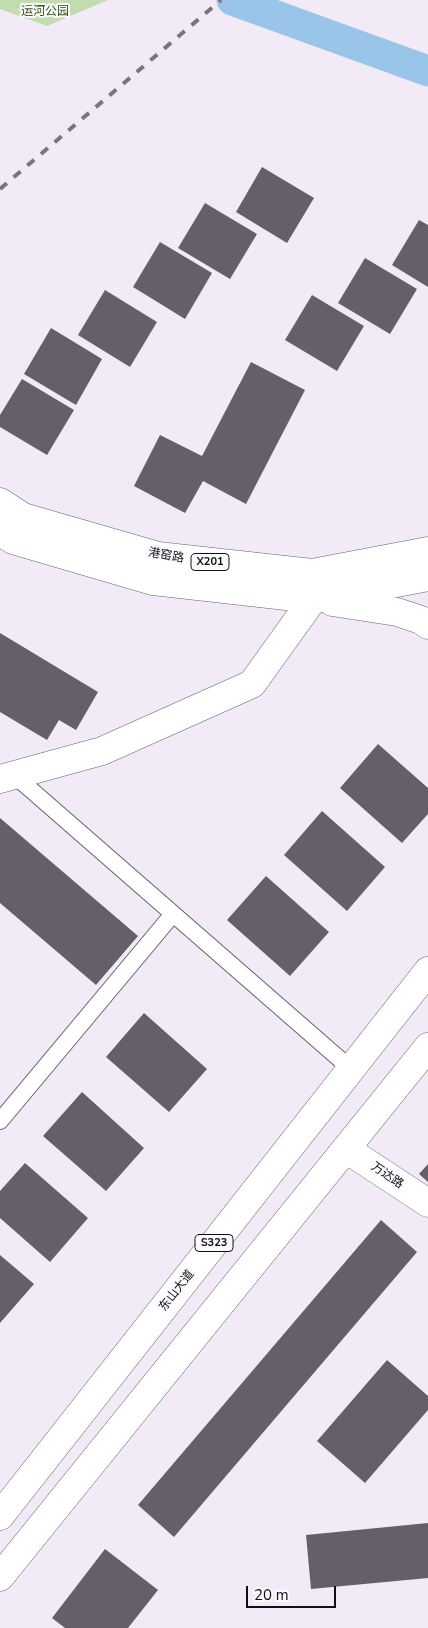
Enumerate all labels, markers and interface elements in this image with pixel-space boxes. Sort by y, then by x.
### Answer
park label: 运河公园 [21,5,69,19]
street label: 港窑路 [147,546,185,566]
road number: X201 [191,554,229,570]
street label: 万达路 [368,1160,406,1192]
road number: S323 [195,1234,233,1252]
street label: 东山大道 [157,1268,197,1314]
scale bar [248,1576,338,1608]
text: 20 m [254,1585,289,1605]

